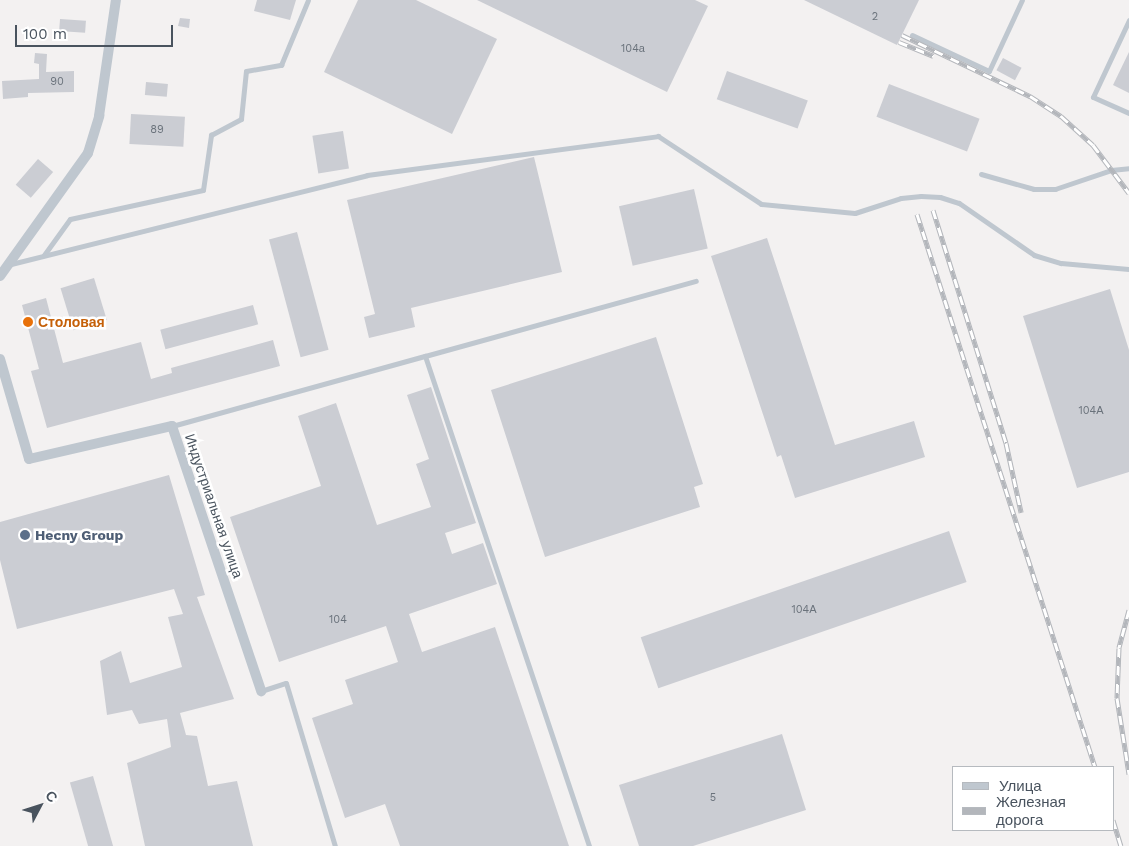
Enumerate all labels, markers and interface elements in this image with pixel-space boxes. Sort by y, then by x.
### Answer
house number: 2 [872,10,878,24]
scale bar [18,15,175,47]
text: 100 m [23,25,67,43]
house number: 104а [621,42,645,56]
house number: 90 [50,75,64,89]
house number: 89 [150,123,164,137]
place label: Столовая [38,314,105,330]
marker: Столовая [22,316,34,328]
house number: 104А [1078,404,1104,418]
street label: Индустриальная улица [181,432,247,580]
place label: Hecny Group [35,527,124,543]
marker: Hecny Group [19,529,31,541]
house number: 104А [791,603,817,617]
house number: 104 [329,613,347,627]
legend [952,766,1114,831]
text: Улица [999,777,1042,795]
north arrow [15,781,65,831]
text: С [42,787,61,805]
house number: 5 [710,791,716,805]
text: Железная дорога [996,793,1066,829]

